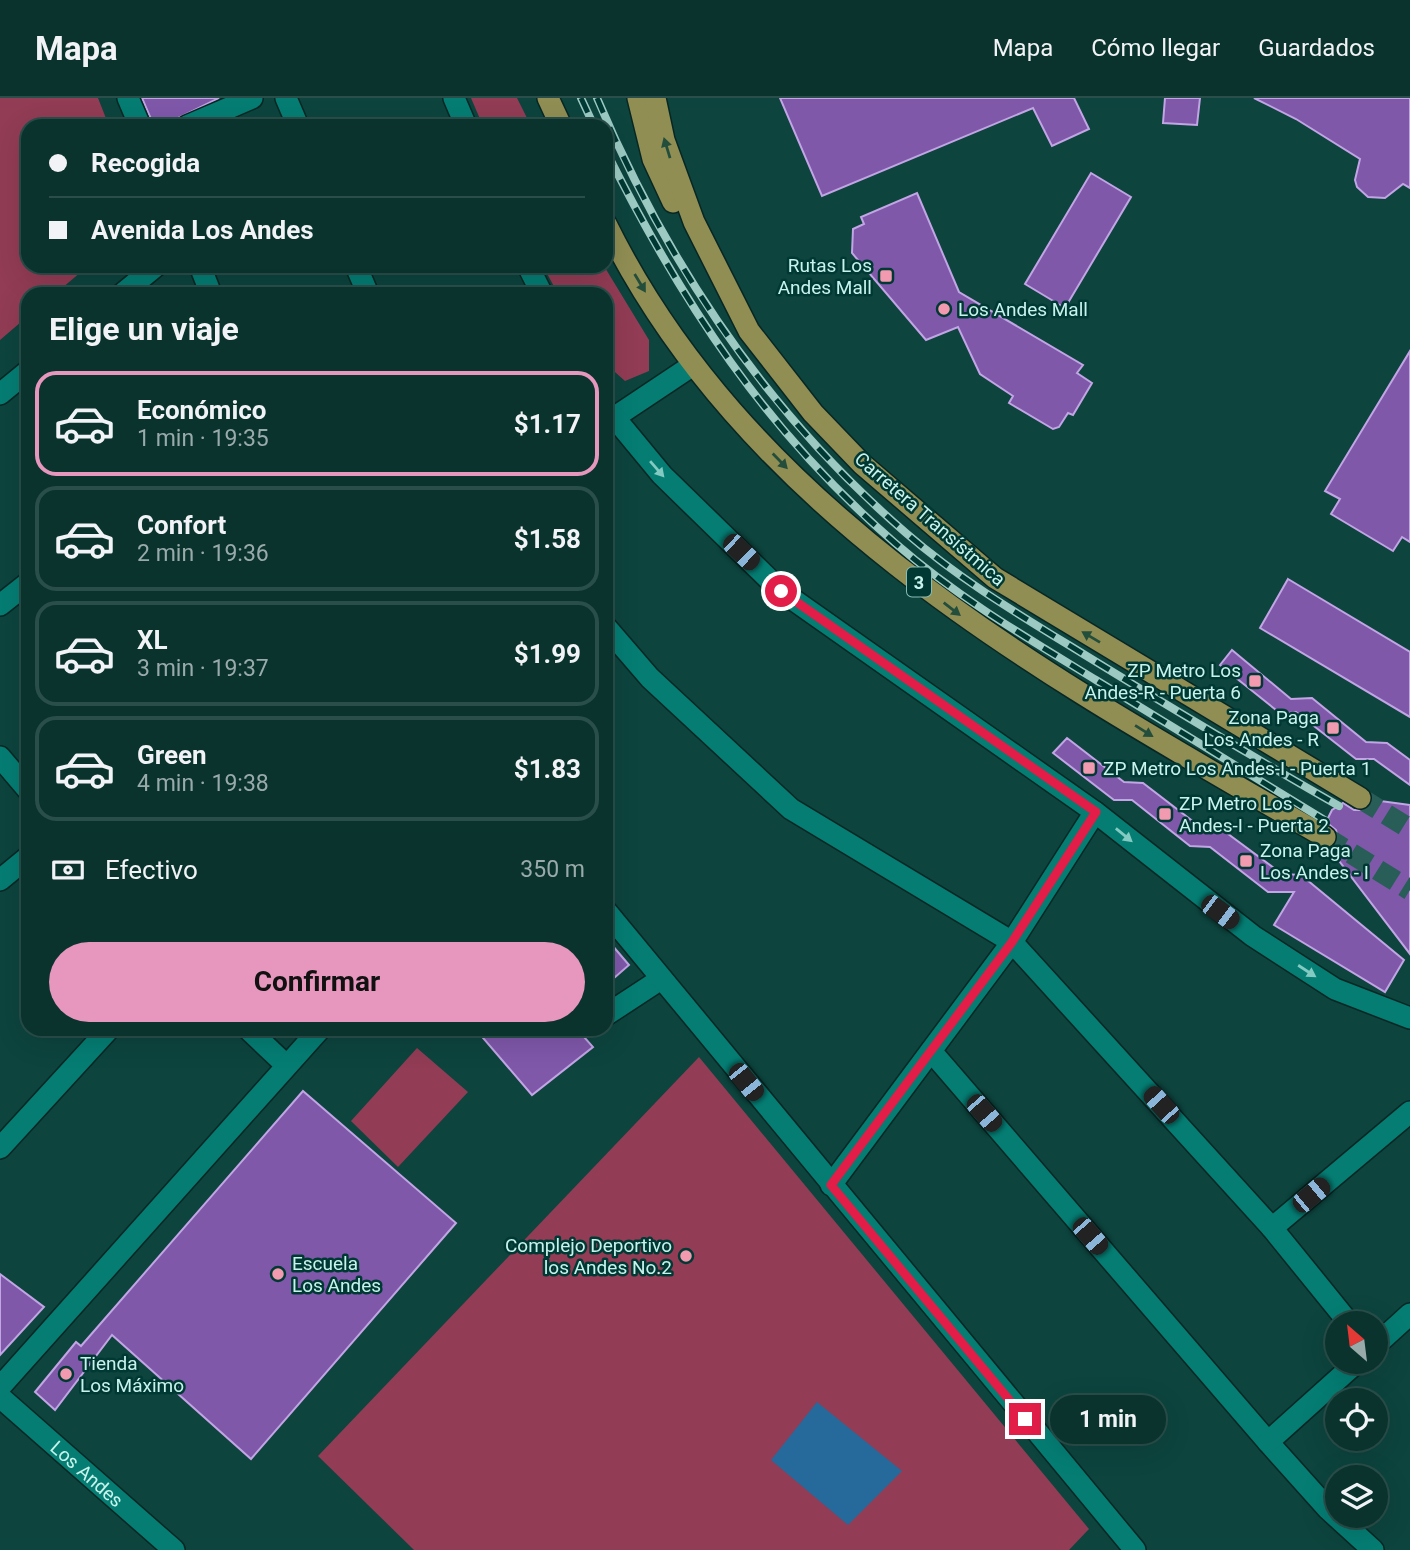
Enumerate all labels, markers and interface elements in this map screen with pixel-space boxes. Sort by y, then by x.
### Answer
text: Mapa [35,29,118,68]
text: Mapa [993,34,1053,62]
text: Cómo llegar [1091,34,1220,62]
text: Guardados [1258,34,1375,62]
one-way arrow [662,138,672,159]
text: Recogida [91,148,200,178]
text: Avenida Los Andes [91,215,314,245]
place label: Rutas Los Andes Mall [778,254,872,299]
marker: Rutas Los Andes Mall [878,268,894,284]
one-way arrow [633,274,646,293]
place label: Los Andes Mall [958,298,1088,321]
marker: Los Andes Mall [936,301,952,317]
text: Elige un viaje [49,310,239,348]
icon: car [53,392,116,455]
text: Económico [137,395,266,425]
text: $1.17 [514,409,581,439]
text: 1 min · 19:35 [137,425,269,452]
street label: Carretera Transístmica [850,447,1010,591]
one-way arrow [772,452,788,469]
one-way arrow [649,460,665,478]
icon: car [53,507,116,570]
text: Confort [137,510,226,540]
text: $1.58 [514,524,581,554]
car [719,530,764,574]
text: 2 min · 19:36 [137,540,269,567]
road number: 3 [907,568,931,596]
route start [765,575,797,607]
one-way arrow [943,601,961,616]
icon: car [53,622,116,685]
text: XL [137,625,168,655]
one-way arrow [1082,631,1101,643]
text: $1.99 [514,639,581,669]
text: 3 min · 19:37 [137,655,269,682]
place label: ZP Metro Los Andes-R - Puerta 6 [1085,659,1241,704]
marker: ZP Metro Los Andes-R - Puerta 6 [1247,673,1263,689]
place label: Zona Paga Los Andes - R [1204,706,1319,751]
marker: Zona Paga Los Andes - R [1325,720,1341,736]
one-way arrow [1135,725,1154,738]
icon: car [53,737,116,800]
text: Green [137,740,207,770]
text: $1.83 [514,754,581,784]
place label: ZP Metro Los Andes-I - Puerta 1 [1103,757,1371,780]
marker: ZP Metro Los Andes-I - Puerta 1 [1081,760,1097,776]
text: 4 min · 19:38 [137,770,269,797]
place label: ZP Metro Los Andes-I - Puerta 2 [1179,792,1329,837]
marker: ZP Metro Los Andes-I - Puerta 2 [1157,806,1173,822]
one-way arrow [1115,828,1133,843]
place label: Zona Paga Los Andes - I [1260,839,1369,884]
icon: cash [49,851,87,889]
marker: Zona Paga Los Andes - I [1238,853,1254,869]
text: Efectivo [105,855,198,885]
text: 350 m [520,856,585,883]
car [1197,891,1244,933]
button: Confirmar [49,942,585,1022]
one-way arrow [1297,964,1316,977]
car [725,1059,768,1105]
car [1140,1082,1183,1128]
car [963,1090,1006,1136]
car [1289,1173,1334,1217]
car [1069,1213,1112,1259]
place label: Complejo Deportivo los Andes No.2 [505,1234,672,1279]
marker: Complejo Deportivo los Andes No.2 [678,1248,694,1264]
place label: Escuela Los Andes [292,1252,381,1297]
marker: Escuela Los Andes [270,1266,286,1282]
north arrow [1325,1311,1388,1374]
map controls [1325,1311,1388,1528]
place label: Tienda Los Máximo [80,1352,184,1397]
marker: Tienda Los Máximo [58,1366,74,1382]
button: locate [1325,1388,1388,1451]
callout: 1 min [1050,1394,1165,1444]
route end [1009,1403,1041,1435]
text: 1 min [1079,1406,1137,1433]
street label: Los Andes [46,1436,128,1512]
button: layers [1325,1465,1388,1528]

